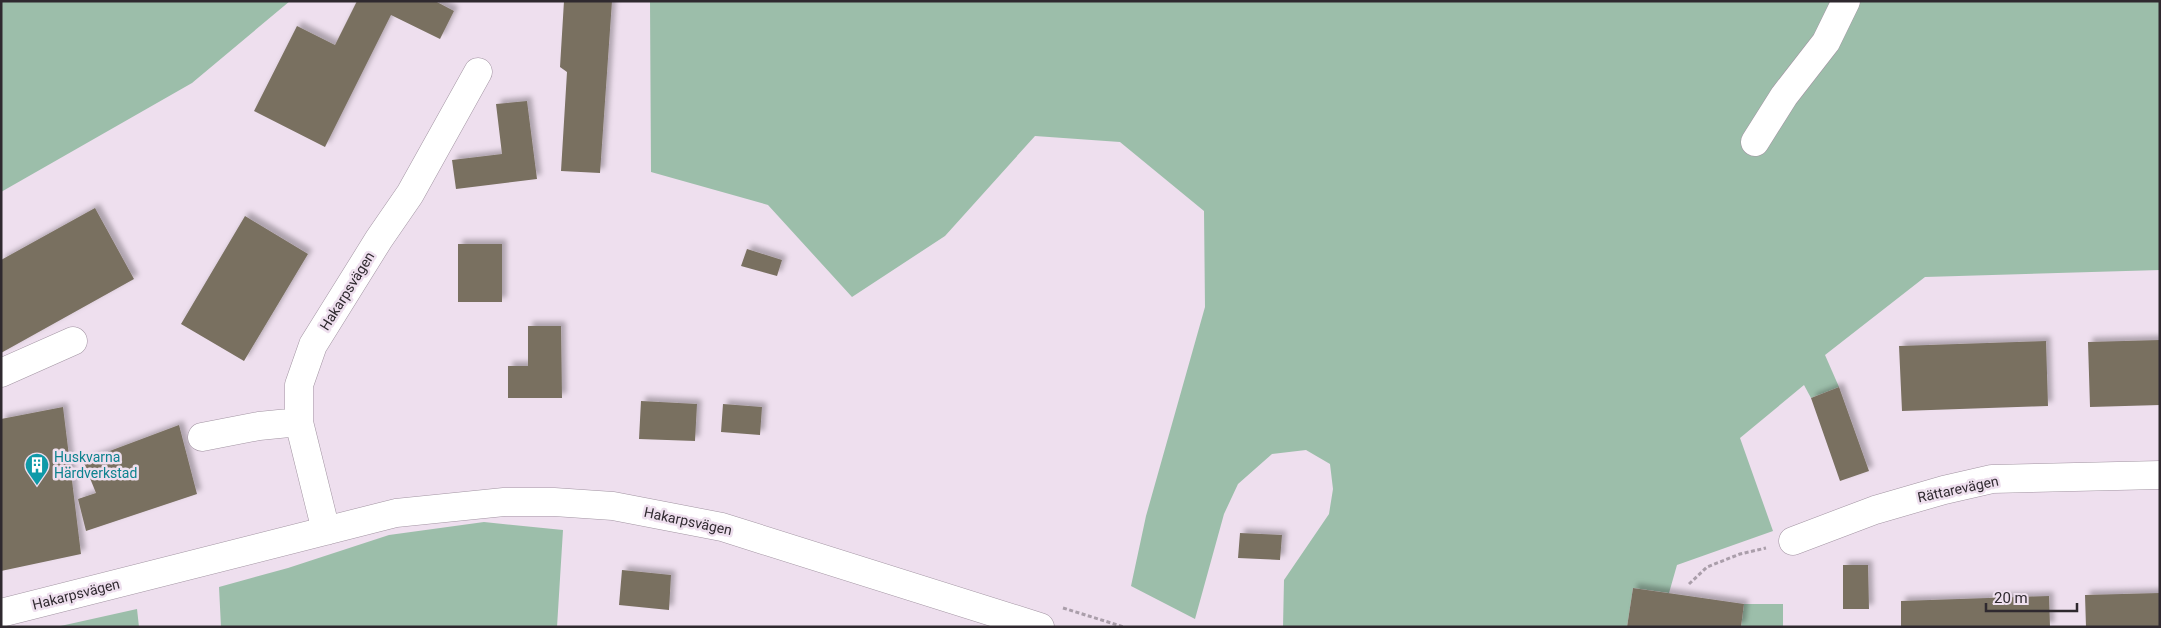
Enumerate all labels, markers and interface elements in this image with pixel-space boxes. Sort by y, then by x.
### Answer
street label: Hakarpsvägen [317,249,377,333]
place label: Huskvarna Härdverkstad [54,449,137,481]
building icon: Huskvarna Härdverkstad [24,452,50,486]
street label: Rättarevägen [1916,473,2000,505]
street label: Hakarpsvägen [643,504,733,538]
street label: Hakarpsvägen [31,575,121,613]
scale bar [1986,580,2077,612]
text: 20 m [1994,589,2028,607]

